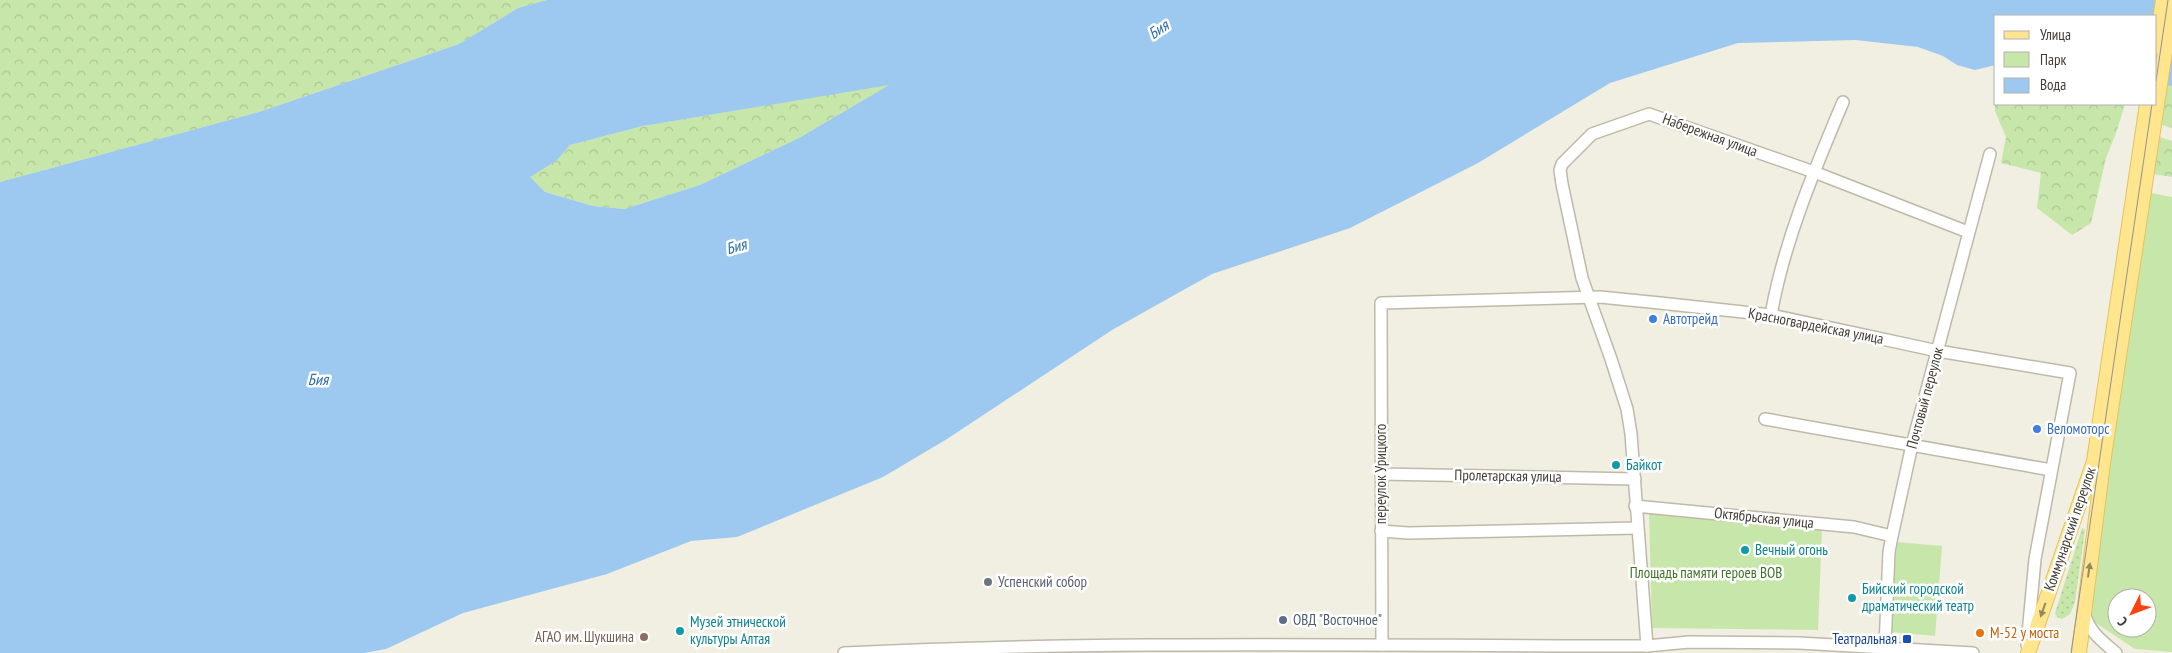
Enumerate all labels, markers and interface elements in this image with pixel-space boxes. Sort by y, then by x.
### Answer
water label: Бия [1144,14,1174,43]
legend [1994,15,2157,105]
text: Улица [2040,25,2071,44]
text: Парк [2040,50,2066,69]
text: Вода [2040,75,2066,94]
street label: Набережная улица [1660,109,1760,160]
water label: Бия [723,233,750,258]
street label: Красногвардейская улица [1747,303,1885,348]
place label: Автотрейд [1663,309,1718,328]
marker: Автотрейд [1647,313,1659,325]
street label: Почтовый переулок [1902,345,1947,451]
water label: Бия [308,369,330,389]
place label: Веломоторс [2047,419,2110,438]
marker: Веломоторс [2031,423,2043,435]
street label: переулок Урицкого [1371,424,1390,524]
place label: Байкот [1626,455,1662,474]
marker: Байкот [1610,459,1622,471]
street label: Коммунарский переулок [2039,464,2100,593]
street label: Пролетарская улица [1454,465,1562,486]
street label: Октябрьская улица [1713,503,1815,532]
place label: Вечный огонь [1755,540,1828,559]
marker: Вечный огонь [1739,544,1751,556]
one-way arrow [2085,562,2093,578]
park label: Площадь памяти героев ВОВ [1630,563,1782,582]
place label: Успенский собор [998,572,1087,591]
marker: Успенский собор [982,576,994,588]
place label: Бийский городской драматический театр [1862,579,1974,615]
north arrow [2107,588,2157,638]
marker: Бийский городской драматический театр [1846,592,1858,604]
one-way arrow [2038,602,2046,617]
place label: ОВД "Восточное" [1293,610,1382,629]
place label: Музей этнической культуры Алтая [690,612,786,648]
text: С [2113,613,2131,630]
marker: ОВД "Восточное" [1277,614,1289,626]
place label: М-52 у моста [1990,623,2059,642]
marker: Музей этнической культуры Алтая [674,625,686,637]
place label: АГАО им. Шукшина [535,627,634,646]
marker: М-52 у моста [1974,627,1986,639]
place label: Театральная [1832,629,1897,648]
marker: АГАО им. Шукшина [638,631,650,643]
marker: Театральная [1901,633,1913,645]

